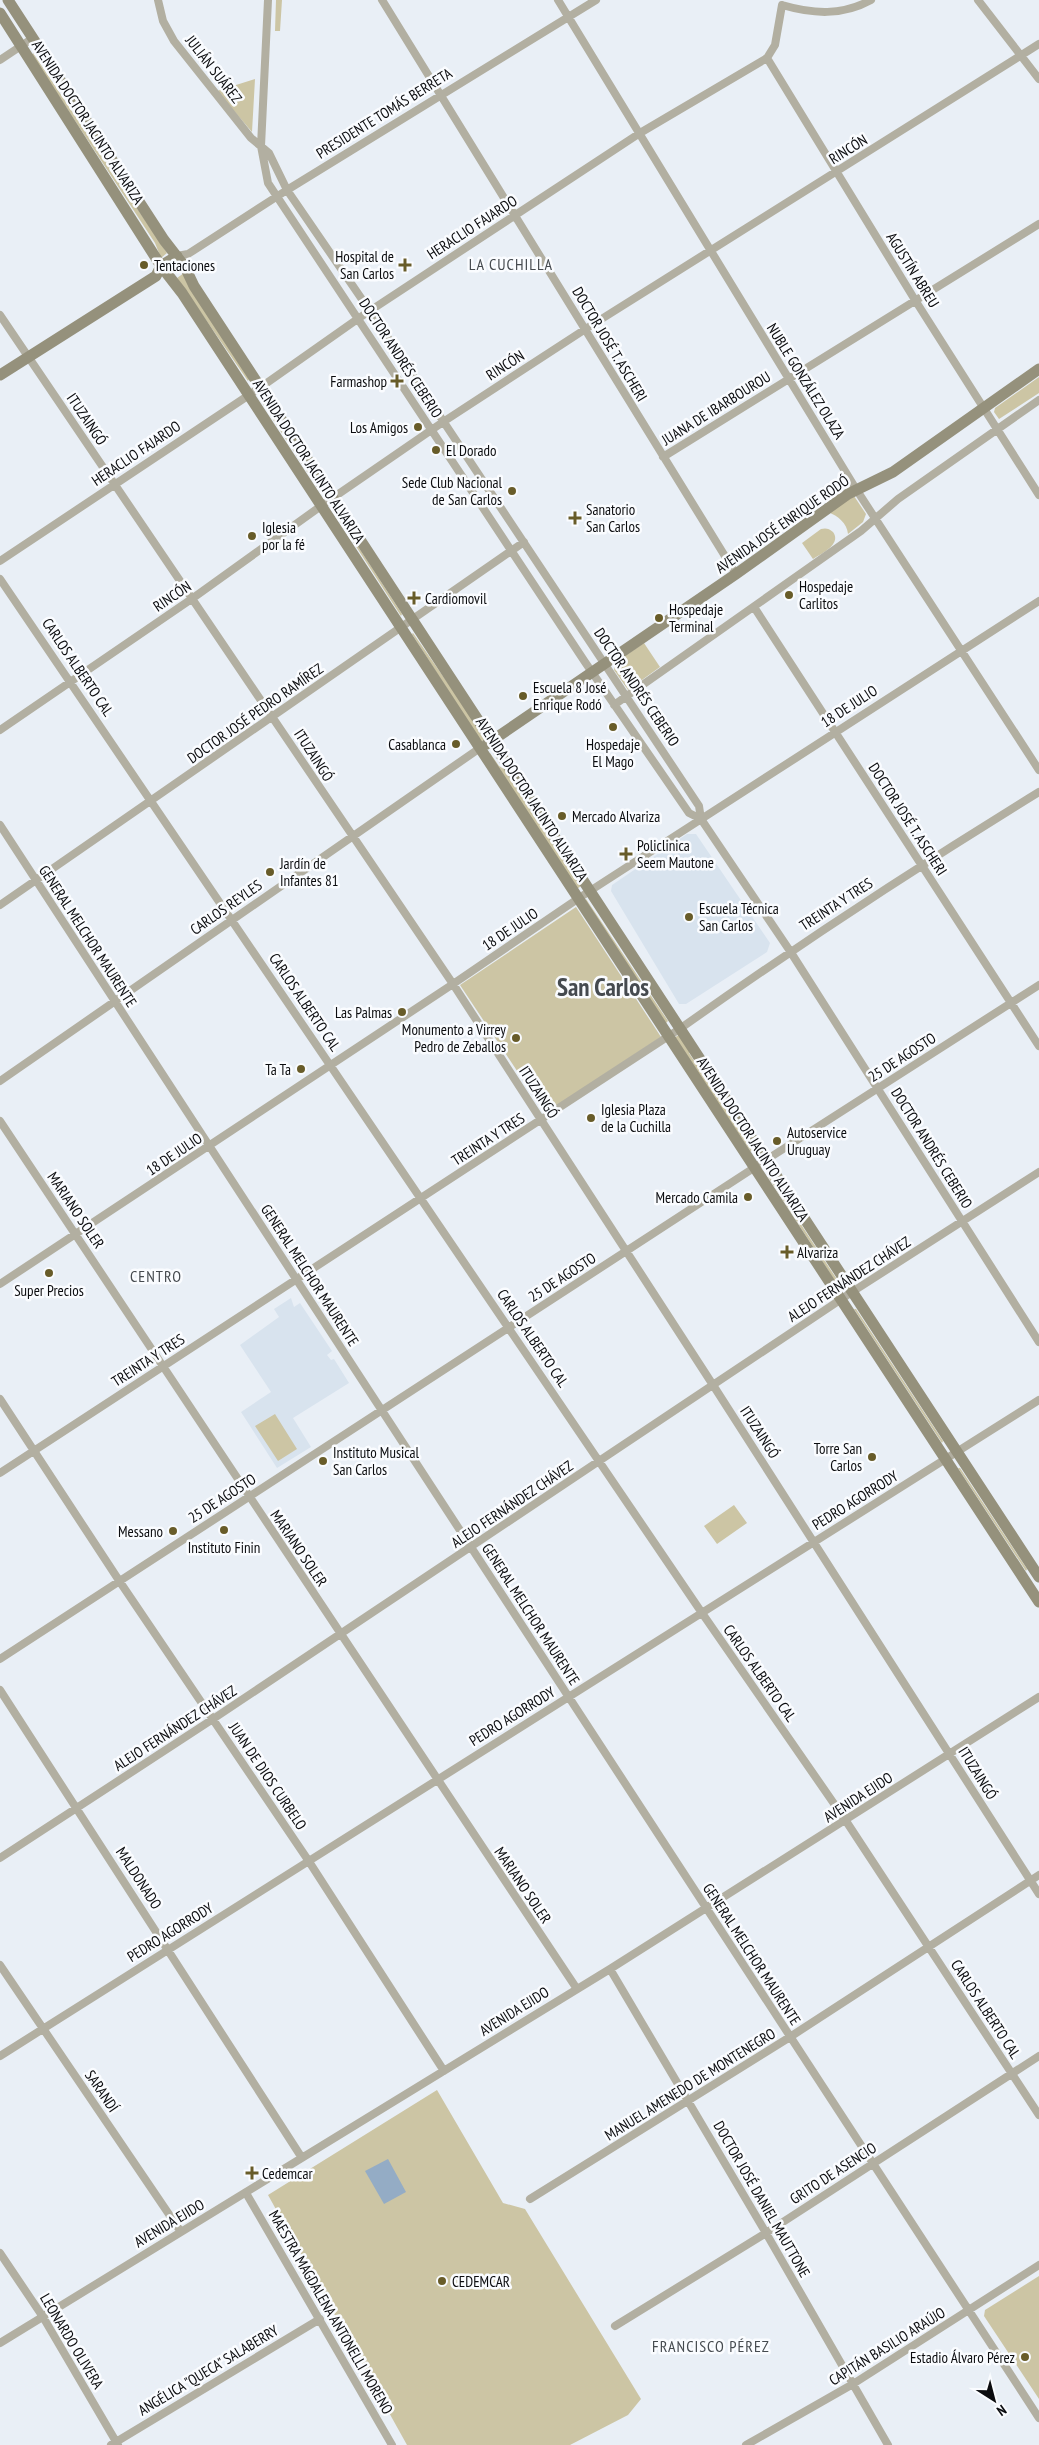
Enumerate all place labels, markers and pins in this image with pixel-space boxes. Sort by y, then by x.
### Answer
place label: Hospital de San Carlos [335,247,394,283]
place label: Tentaciones [154,256,215,275]
marker: Hospital de San Carlos [398,258,412,272]
marker: Tentaciones [138,259,150,271]
place label: Farmashop [330,372,387,391]
marker: Farmashop [391,375,403,387]
place label: Los Amigos [350,418,408,437]
marker: Los Amigos [412,421,424,433]
place label: El Dorado [446,441,497,460]
marker: El Dorado [430,444,442,456]
place label: Sede Club Nacional de San Carlos [402,473,502,509]
marker: Sede Club Nacional de San Carlos [506,485,518,497]
place label: Sanatorio San Carlos [586,500,640,536]
marker: Sanatorio San Carlos [568,511,582,525]
place label: Iglesia por la fé [262,518,305,554]
marker: Iglesia por la fé [246,530,258,542]
place label: Hospedaje Carlitos [799,577,853,613]
place label: Cardiomovil [425,589,487,608]
marker: Hospedaje Carlitos [783,589,795,601]
marker: Cardiomovil [407,591,421,605]
place label: Hospedaje Terminal [669,600,723,636]
marker: Hospedaje Terminal [653,612,665,624]
place label: Escuela 8 José Enrique Rodó [533,678,607,714]
marker: Escuela 8 José Enrique Rodó [517,690,529,702]
marker: Hospedaje El Mago [607,721,619,733]
place label: Casablanca [388,735,446,754]
place label: Hospedaje El Mago [586,735,640,771]
marker: Casablanca [450,738,462,750]
place label: Mercado Alvariza [572,807,660,826]
marker: Mercado Alvariza [556,810,568,822]
place label: Policlinica Seem Mautone [637,836,714,872]
marker: Policlinica Seem Mautone [619,847,633,861]
place label: Jardín de Infantes 81 [279,854,338,890]
marker: Jardín de Infantes 81 [264,866,276,878]
place label: Escuela Técnica San Carlos [699,899,779,935]
marker: Escuela Técnica San Carlos [683,911,695,923]
place label: Las Palmas [335,1003,392,1022]
marker: Las Palmas [396,1006,408,1018]
place label: Monumento a Virrey Pedro de Zeballos [402,1020,506,1056]
marker: Monumento a Virrey Pedro de Zeballos [510,1032,522,1044]
place label: Ta Ta [265,1060,291,1079]
marker: Ta Ta [295,1063,307,1075]
place label: Iglesia Plaza de la Cuchilla [601,1100,671,1136]
marker: Iglesia Plaza de la Cuchilla [585,1112,597,1124]
place label: Autoservice Uruguay [787,1123,847,1159]
marker: Autoservice Uruguay [771,1135,783,1147]
place label: Mercado Camila [655,1188,738,1207]
marker: Mercado Camila [742,1191,754,1203]
place label: Alvariza [797,1243,838,1262]
marker: Alvariza [781,1246,793,1258]
marker: Super Precios [43,1267,55,1279]
place label: Super Precios [14,1281,84,1300]
place label: Torre San Carlos [814,1439,862,1475]
place label: Instituto Musical San Carlos [333,1443,420,1479]
marker: Torre San Carlos [866,1451,878,1463]
marker: Instituto Musical San Carlos [317,1455,329,1467]
place label: Messano [118,1522,163,1541]
marker: Instituto Finin [218,1524,230,1536]
marker: Messano [167,1525,179,1537]
place label: Instituto Finin [188,1538,260,1557]
place label: Cedemcar [262,2164,313,2183]
marker: Cedemcar [246,2167,258,2179]
place label: CEDEMCAR [452,2272,510,2291]
marker: CEDEMCAR [436,2275,448,2287]
place label: Estadio Álvaro Pérez [910,2348,1015,2367]
marker: Estadio Álvaro Pérez [1019,2351,1031,2363]

